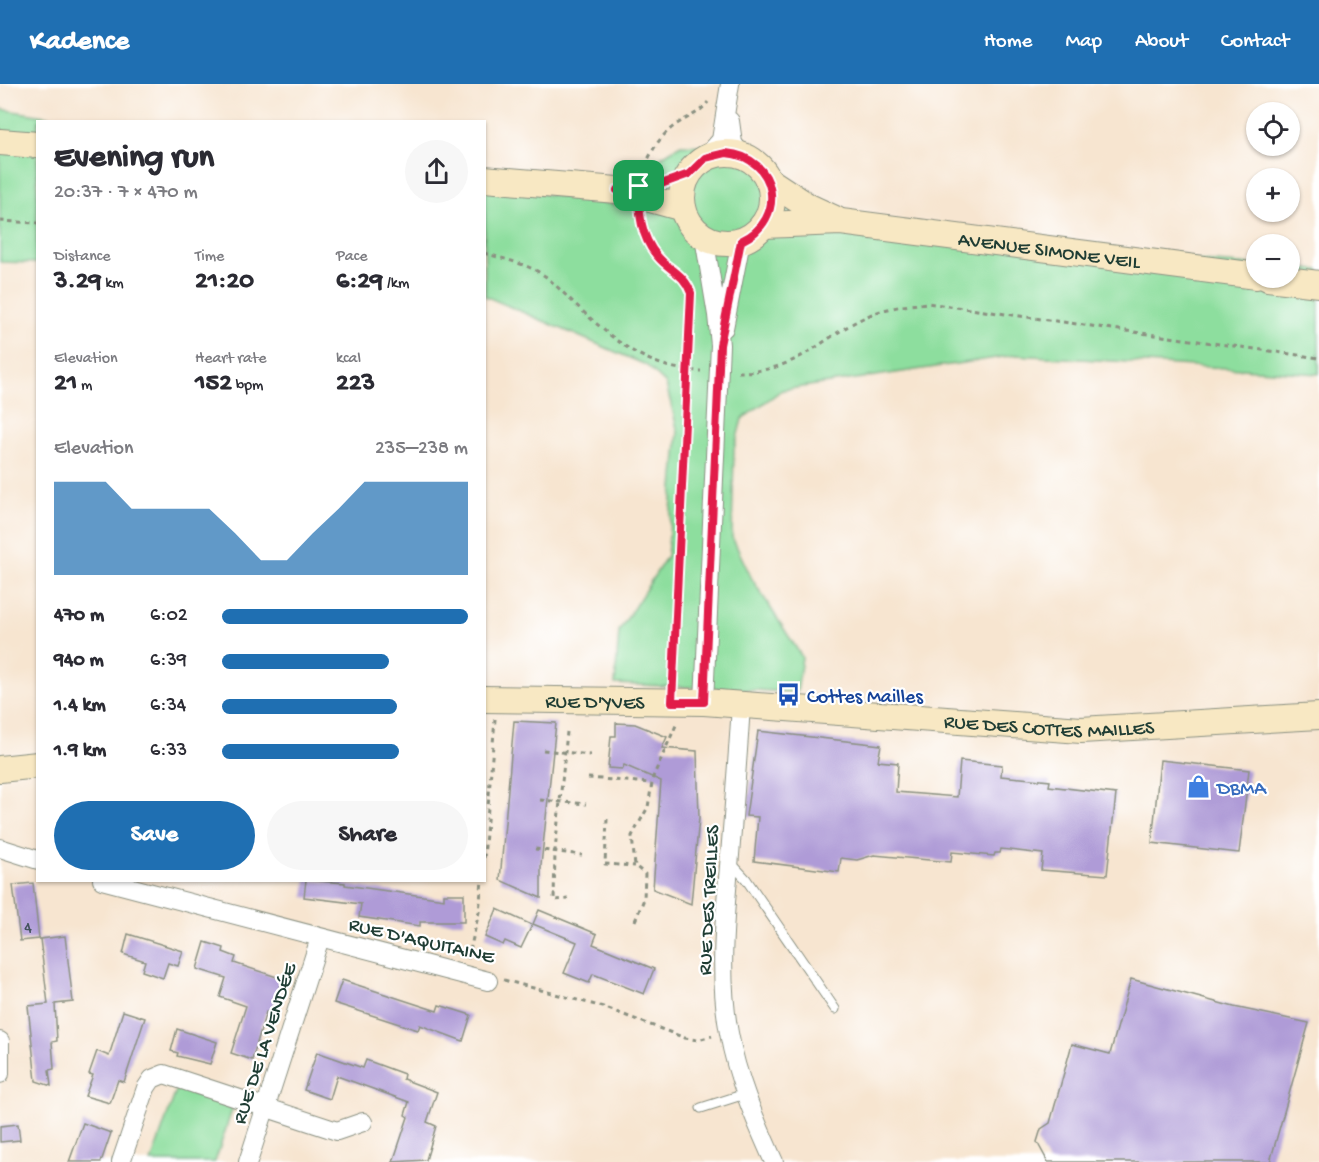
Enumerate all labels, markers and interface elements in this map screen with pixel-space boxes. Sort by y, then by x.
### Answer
text: Kadence [30,26,129,59]
text: Home [984,30,1032,55]
text: Map [1065,30,1102,55]
text: About [1135,30,1188,55]
text: Contact [1221,30,1289,55]
map controls [1246,102,1300,288]
button: locate [1246,102,1300,156]
text: Evening run [54,140,214,178]
button: share [405,140,468,203]
pin [613,160,664,211]
button: + [1246,168,1300,222]
icon: arrive [622,169,655,202]
text: 20:37 · 7 × 470 m [54,182,198,205]
street label: AVENUE SIMONE VEIL [956,229,1142,276]
button: − [1246,234,1300,288]
text: Distance [54,248,111,267]
text: Time [195,248,224,267]
text: Pace [336,248,367,267]
text: 3.29 [54,267,101,298]
text: 21:20 [195,267,254,298]
text: 6:29 [336,267,383,298]
text: km [101,275,124,294]
text: /km [383,275,409,294]
text: Elevation [54,350,118,369]
text: Heart rate [195,350,267,369]
text: kcal [336,350,361,369]
text: 21 [54,369,77,400]
text: 152 [195,369,232,400]
text: 223 [336,369,375,400]
text: m [77,377,92,396]
text: bpm [232,377,263,396]
text: Elevation [54,438,134,461]
text: 235–238 m [375,438,468,461]
text: 470 m [54,605,104,628]
text: 6:02 [150,605,188,628]
text: 940 m [54,650,104,673]
text: 6:39 [150,650,187,673]
bus stop icon: Cottes Mailles [776,682,802,708]
place label: Cottes Mailles [807,687,923,710]
street label: RUE D'YVES [545,692,646,716]
text: 1.4 km [54,695,106,718]
text: 6:34 [150,695,186,718]
street label: RUE DES COTTES MAILLES [943,712,1156,745]
text: 1.9 km [54,740,106,763]
text: 6:33 [150,740,187,763]
shop icon: DBMA [1186,774,1212,800]
place label: DBMA [1215,779,1267,802]
button: Save [54,801,255,870]
button: Share [267,801,468,870]
street label: RUE DES TREILLES [695,824,726,976]
street label: RUE D'AQUITAINE [346,914,498,971]
house number: 4 [24,920,32,939]
street label: RUE DE LA VENDÉE [228,959,304,1127]

